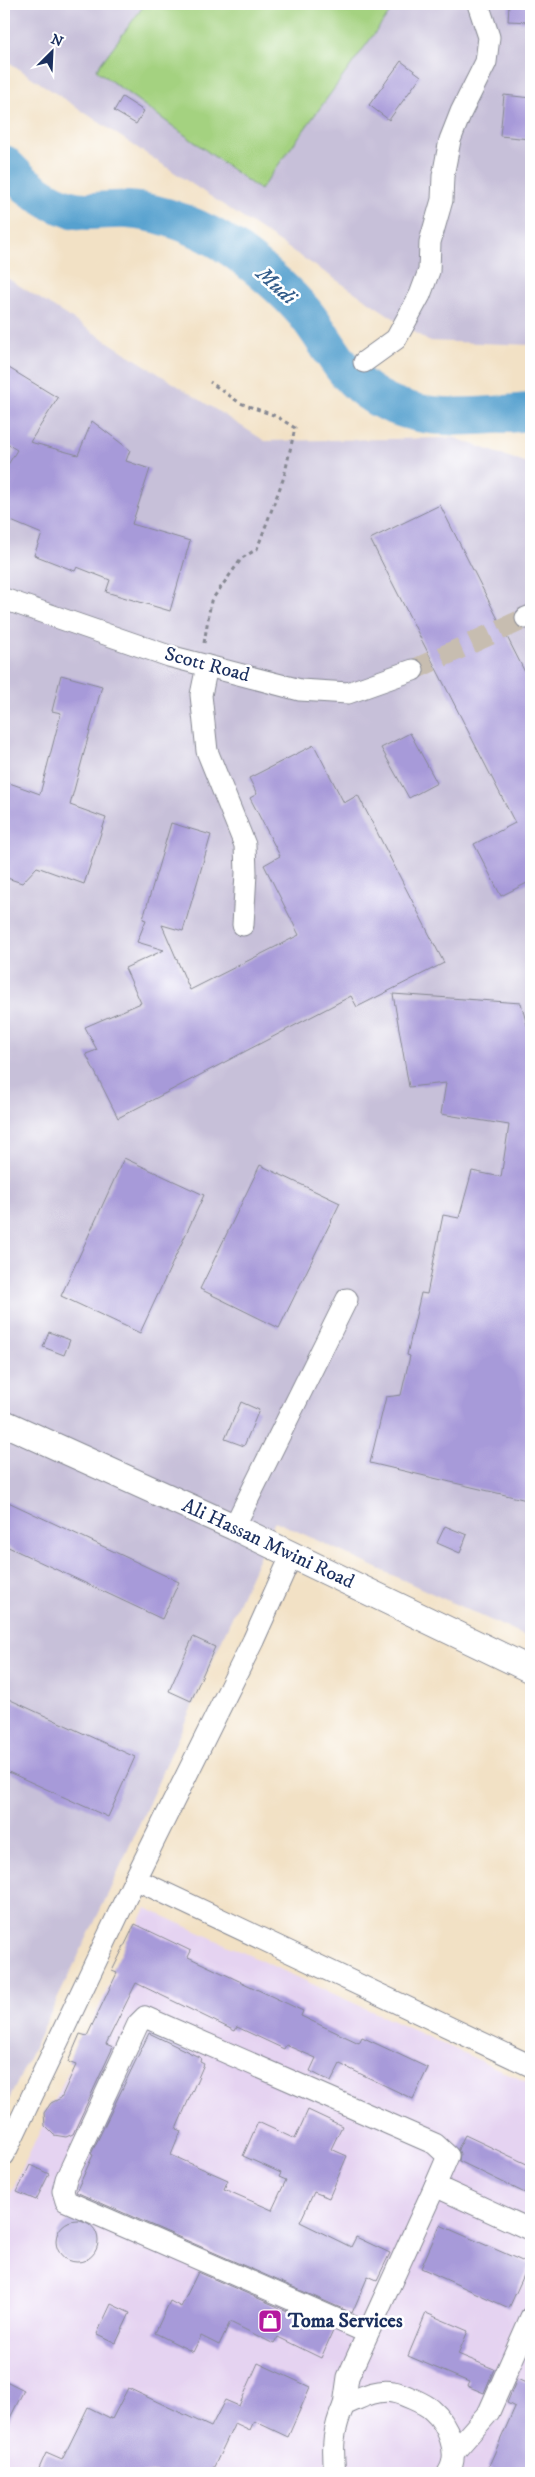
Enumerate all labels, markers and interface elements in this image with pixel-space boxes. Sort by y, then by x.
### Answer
north arrow [28,28,78,78]
text: N [48,30,66,52]
water label: Mudi [249,260,302,312]
street label: Scott Road [162,642,252,688]
street label: Ali Hassan Mwini Road [178,1493,358,1595]
shop icon: Toma Services [257,2308,283,2334]
place label: Toma Services [287,2309,403,2334]

